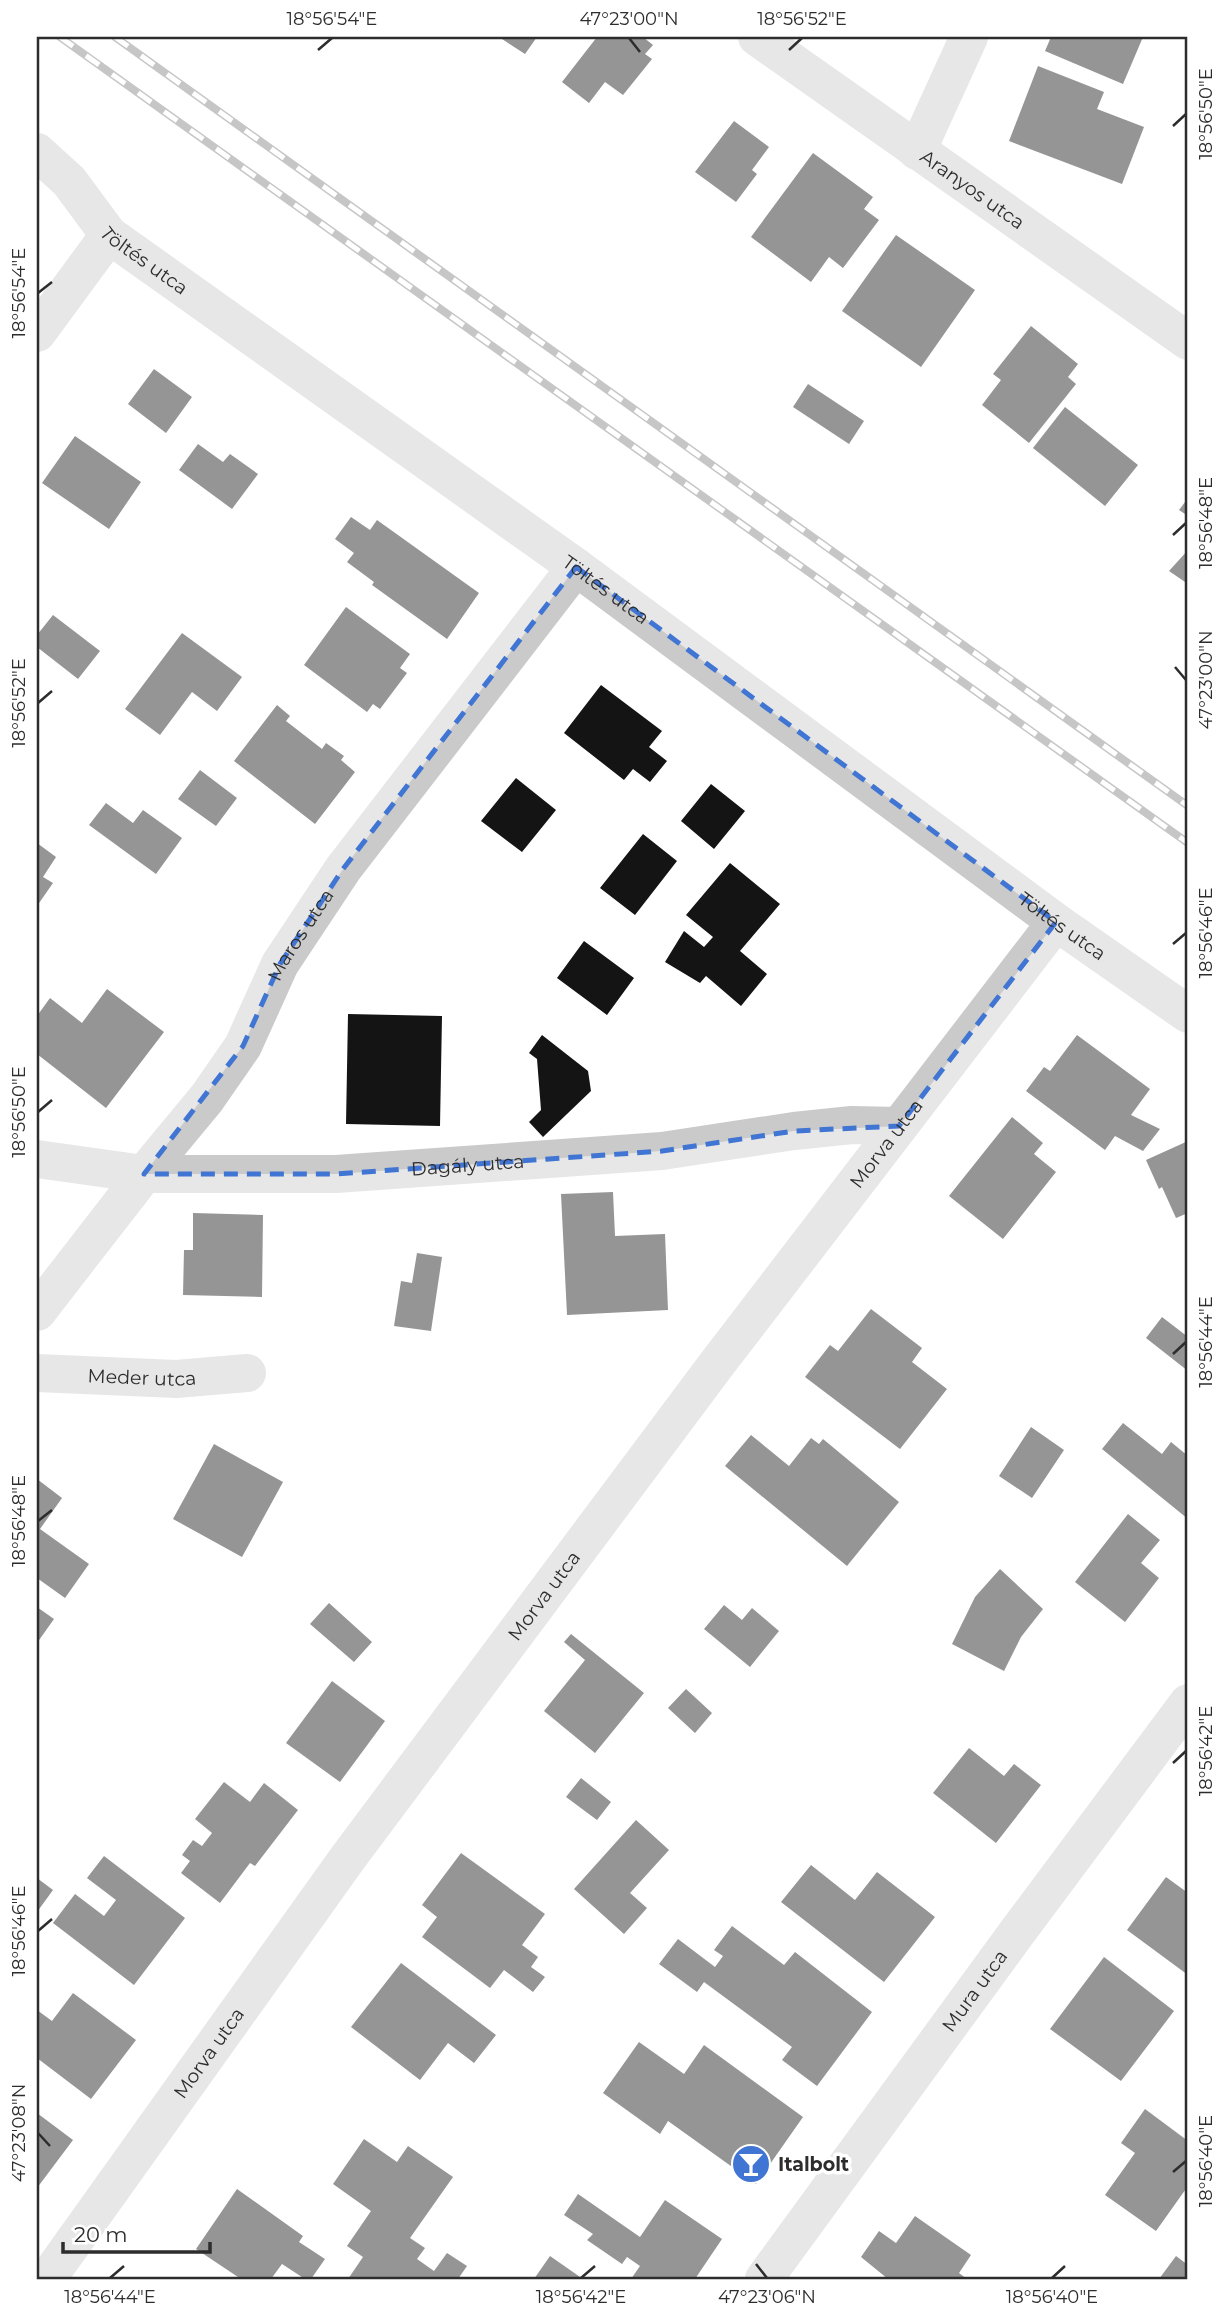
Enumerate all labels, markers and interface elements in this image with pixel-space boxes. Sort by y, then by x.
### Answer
text: 18°56'54"E [287,8,377,30]
text: 47°23'00"N [579,8,679,30]
text: 18°56'52"E [757,8,847,30]
text: 18°56'50"E [1195,68,1217,160]
street label: Aranyos utca [916,144,1029,234]
street label: Töltés utca [95,222,193,299]
text: 18°56'54"E [8,248,30,338]
text: 18°56'48"E [1195,477,1217,569]
street label: Töltés utca [558,550,654,629]
text: 47°23'00"N [1195,630,1217,730]
text: 18°56'52"E [8,658,30,748]
street label: Maros utca [263,884,338,984]
street label: Töltés utca [1014,887,1111,965]
text: 18°56'46"E [1195,887,1217,979]
text: 18°56'50"E [8,1066,30,1158]
street label: Morva utca [845,1094,927,1193]
street label: Dagály utca [410,1149,525,1180]
text: 18°56'44"E [1195,1296,1217,1388]
street label: Meder utca [87,1364,197,1391]
text: 18°56'48"E [8,1475,30,1567]
street label: Morva utca [503,1546,585,1645]
text: 18°56'42"E [1195,1706,1217,1796]
text: 18°56'46"E [8,1885,30,1977]
street label: Mura utca [937,1945,1012,2036]
street label: Morva utca [168,2003,249,2103]
text: 47°23'08"N [8,2084,30,2182]
text: 18°56'40"E [1195,2115,1217,2207]
bar icon: Italbolt [730,2143,772,2185]
place label: Italbolt [778,2153,849,2176]
scale bar [63,2211,210,2255]
text: 20 m [74,2222,128,2247]
text: 18°56'44"E [64,2286,156,2308]
text: 18°56'42"E [536,2286,626,2308]
text: 47°23'06"N [718,2286,816,2308]
text: 18°56'40"E [1006,2286,1098,2308]

